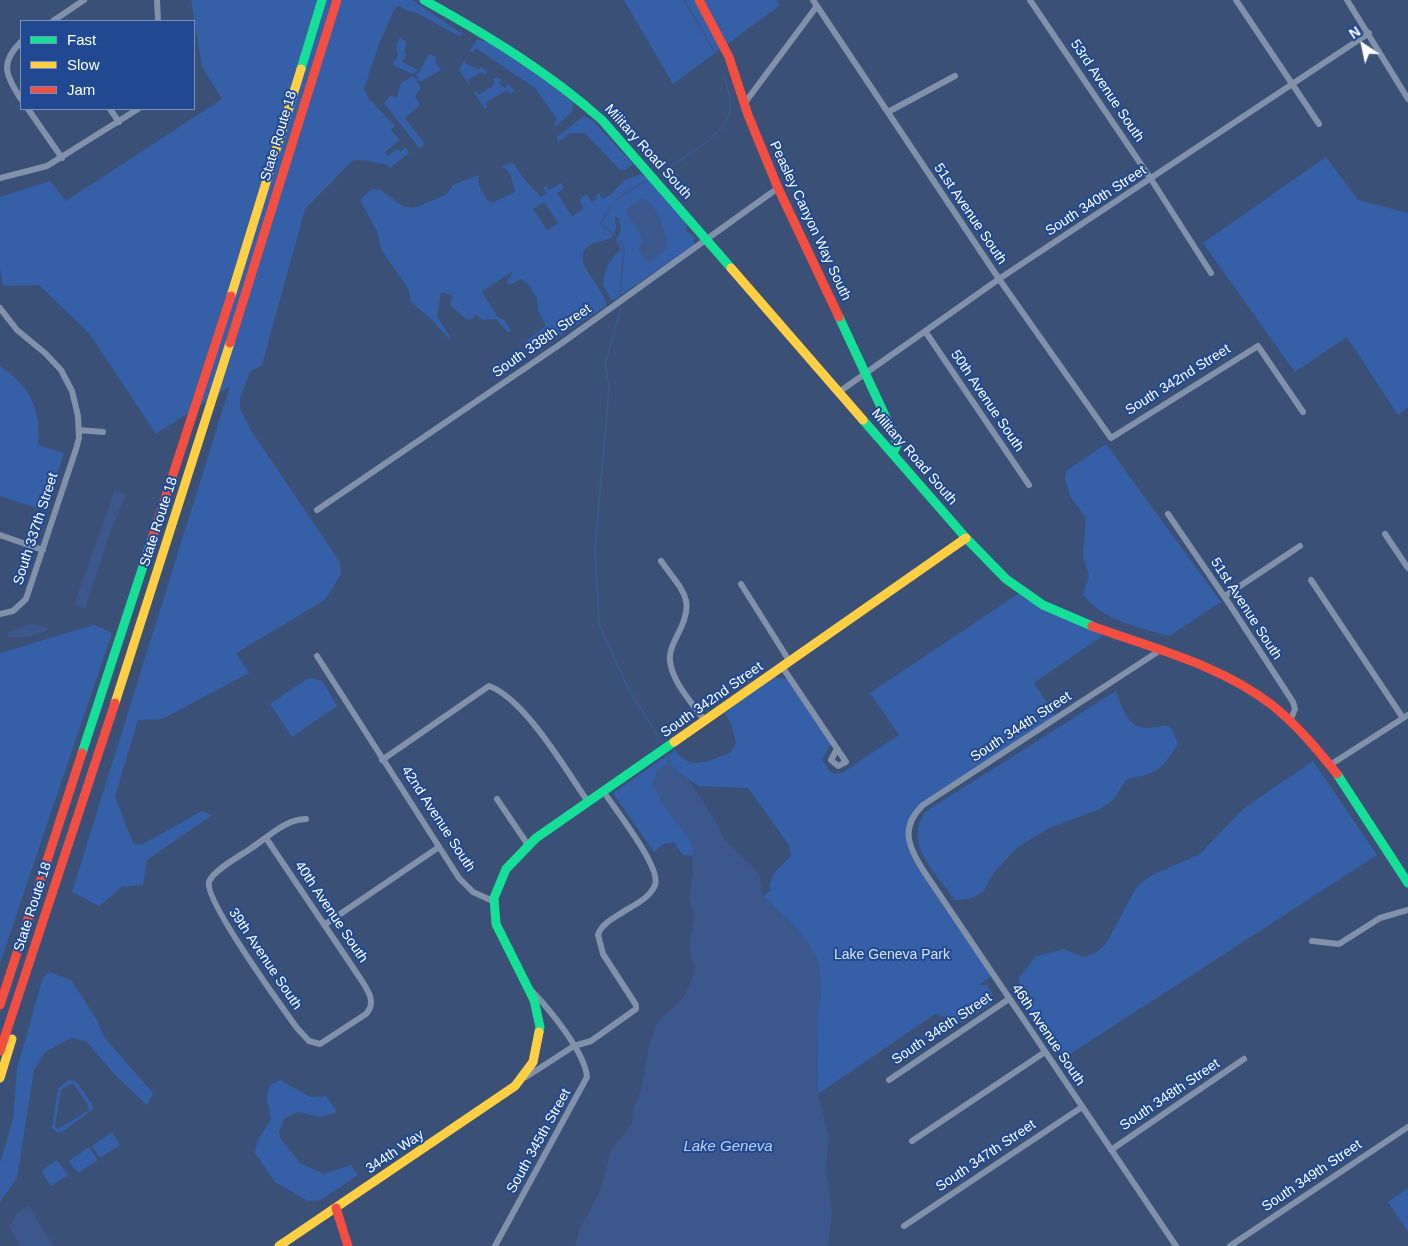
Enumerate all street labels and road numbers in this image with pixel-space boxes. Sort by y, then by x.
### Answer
street label: 53rd Avenue South [1067,37,1147,145]
street label: State Route 18 [257,89,301,183]
street label: Military Road South [601,101,695,203]
street label: Peasley Canyon Way South [766,139,854,303]
street label: 51st Avenue South [930,160,1010,268]
street label: South 340th Street [1042,162,1150,240]
street label: South 338th Street [489,301,595,381]
street label: South 342nd Street [1122,341,1234,419]
street label: 50th Avenue South [947,347,1027,455]
street label: Military Road South [868,405,960,509]
street label: South 337th Street [10,471,62,587]
street label: State Route 18 [137,475,181,569]
street label: 51st Avenue South [1207,555,1285,663]
street label: South 342nd Street [658,659,766,741]
street label: South 344th Street [967,688,1075,766]
street label: 42nd Avenue South [398,763,478,875]
street label: 40th Avenue South [291,858,371,966]
street label: State Route 18 [11,860,55,954]
street label: 39th Avenue South [225,905,305,1013]
street label: 46th Avenue South [1008,981,1088,1089]
street label: South 346th Street [889,989,995,1069]
street label: South 348th Street [1117,1055,1223,1135]
street label: South 345th Street [503,1086,575,1196]
street label: South 347th Street [933,1116,1039,1196]
street label: 344th Way [363,1126,427,1178]
street label: South 349th Street [1259,1136,1365,1216]

